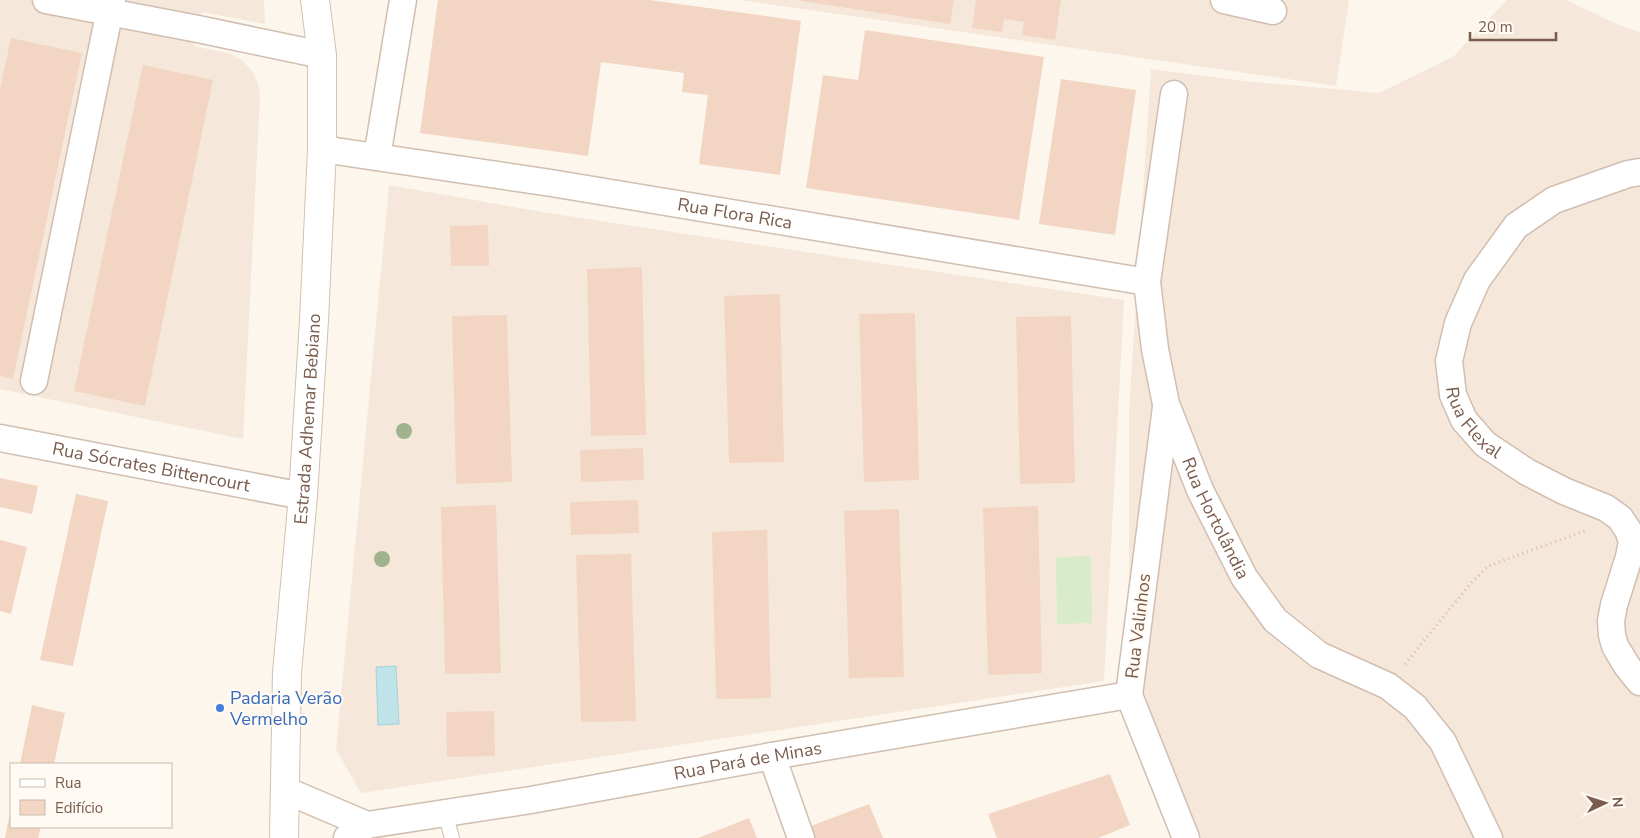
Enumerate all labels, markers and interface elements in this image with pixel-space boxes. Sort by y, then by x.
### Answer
scale bar [1470,10,1556,42]
text: 20 m [1478,17,1513,37]
street label: Rua Flora Rica [676,192,794,235]
street label: Estrada Adhemar Bebiano [288,313,326,525]
street label: Rua Flexal [1440,385,1507,464]
street label: Rua Sócrates Bittencourt [50,436,253,498]
street label: Rua Hortolândia [1176,454,1255,583]
street label: Rua Valinhos [1120,572,1156,680]
place label: Padaria Verão Vermelho [229,686,342,731]
marker: Padaria Verão Vermelho [214,702,226,714]
street label: Rua Pará de Minas [672,736,824,786]
legend [10,763,172,828]
text: Rua [55,773,81,793]
north arrow [1580,778,1630,828]
text: N [1608,796,1627,808]
text: Edifício [55,798,103,818]

